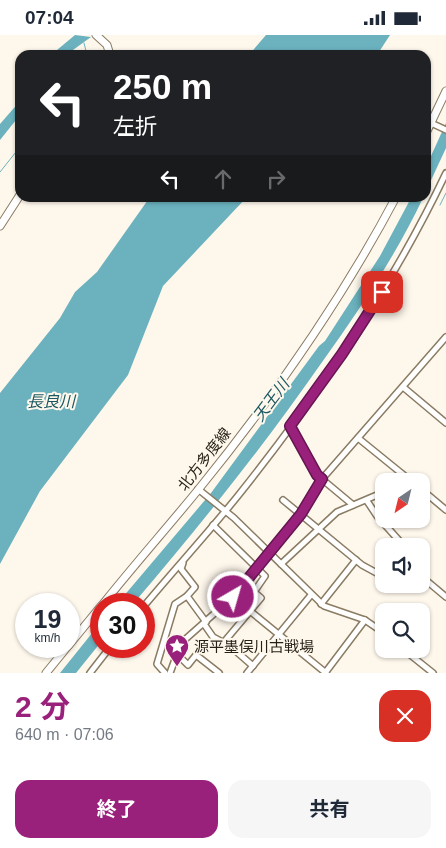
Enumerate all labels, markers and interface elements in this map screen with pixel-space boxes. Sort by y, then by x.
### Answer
text: 07:04 [25,7,74,28]
text: 250 m [113,67,212,106]
icon: left [30,70,95,135]
text: 左折 [113,114,157,139]
icon: left [156,165,184,193]
icon: ahead [209,165,237,193]
icon: right [262,165,290,193]
pin [361,271,403,313]
icon: arrive [368,278,396,306]
water label: 天王川 [250,374,293,424]
water label: 長良川 [27,393,77,410]
street label: 北方多度線 [174,424,234,494]
north arrow [375,473,430,527]
map controls [375,473,430,658]
button: sound [375,538,430,593]
position arrow [206,570,258,622]
speed limit sign: 30 [90,593,155,658]
button: search [375,603,430,658]
text: 19 [34,605,61,633]
text: km/h [34,631,61,645]
place icon: 源平墨俣川古戦場 [164,633,190,667]
place label: 源平墨俣川古戦場 [194,638,314,655]
text: 2 分 [15,690,70,723]
button: close [379,690,431,742]
text: 640 m · 07:06 [15,726,114,743]
button: 終了 [15,780,218,838]
button: 共有 [228,780,431,838]

